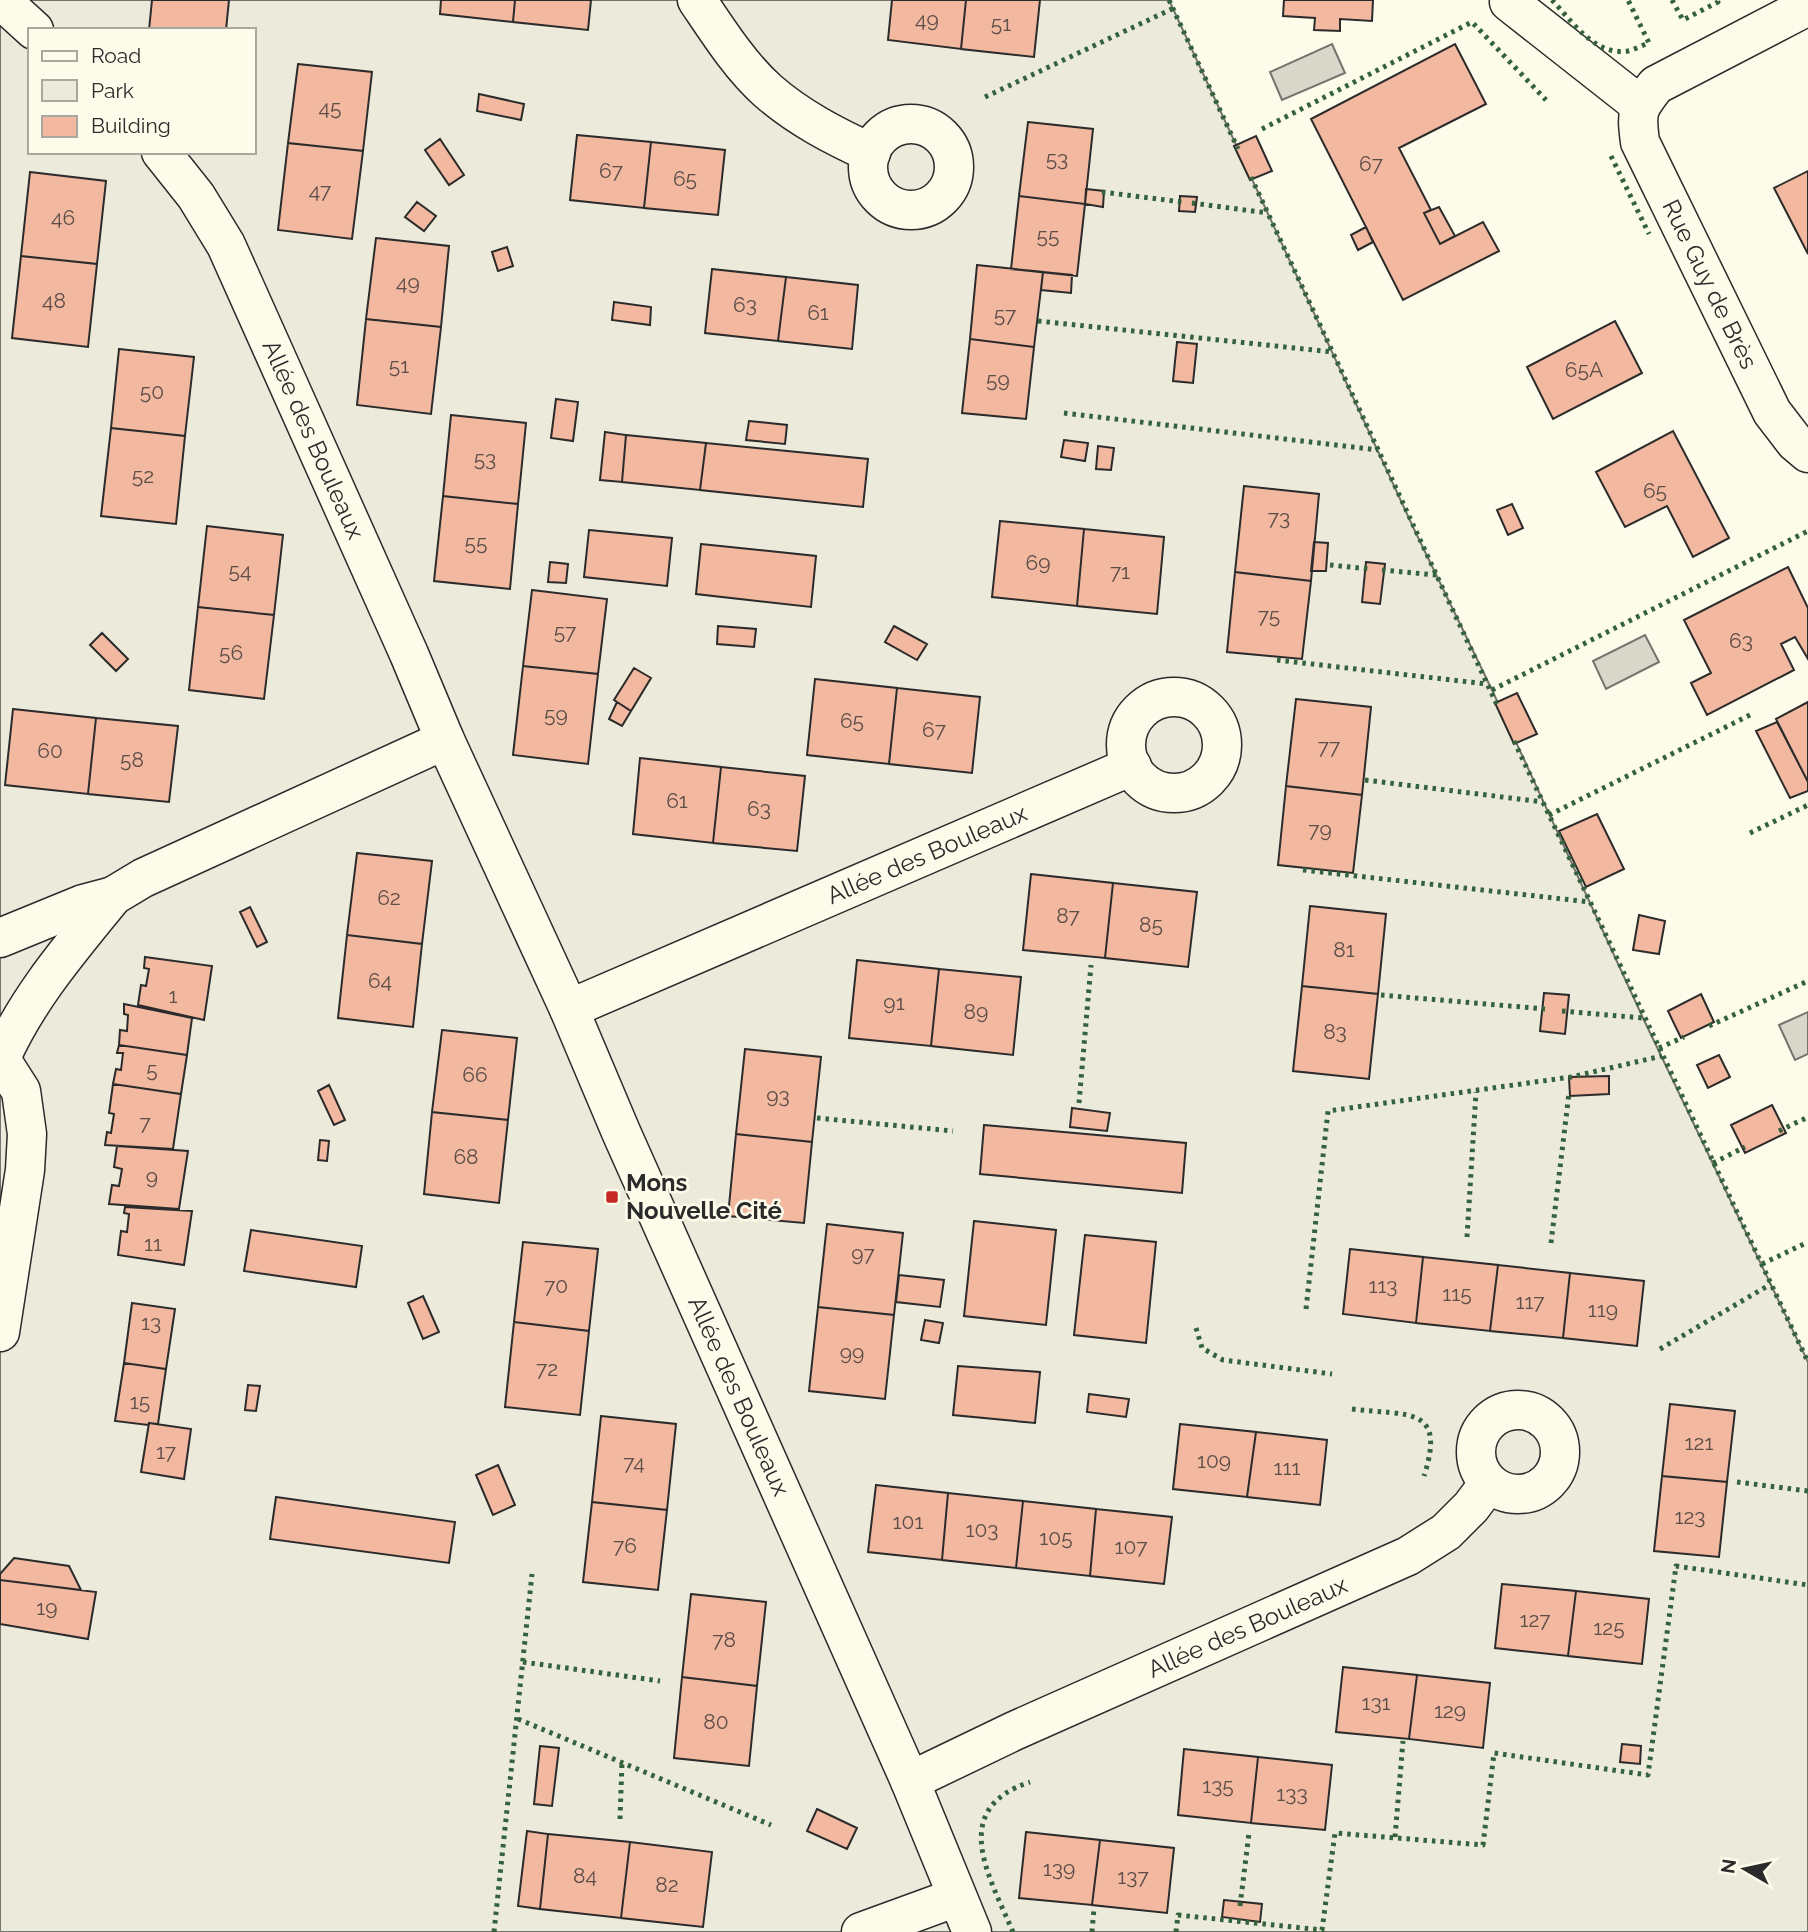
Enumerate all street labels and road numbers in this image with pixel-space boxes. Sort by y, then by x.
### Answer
street label: Rue Guy de Brès [1656,195,1764,374]
street label: Allée des Bouleaux [256,335,371,544]
street label: Allée des Bouleaux [822,798,1031,910]
street label: Allée des Bouleaux [682,1292,796,1500]
street label: Allée des Bouleaux [1143,1570,1352,1684]

